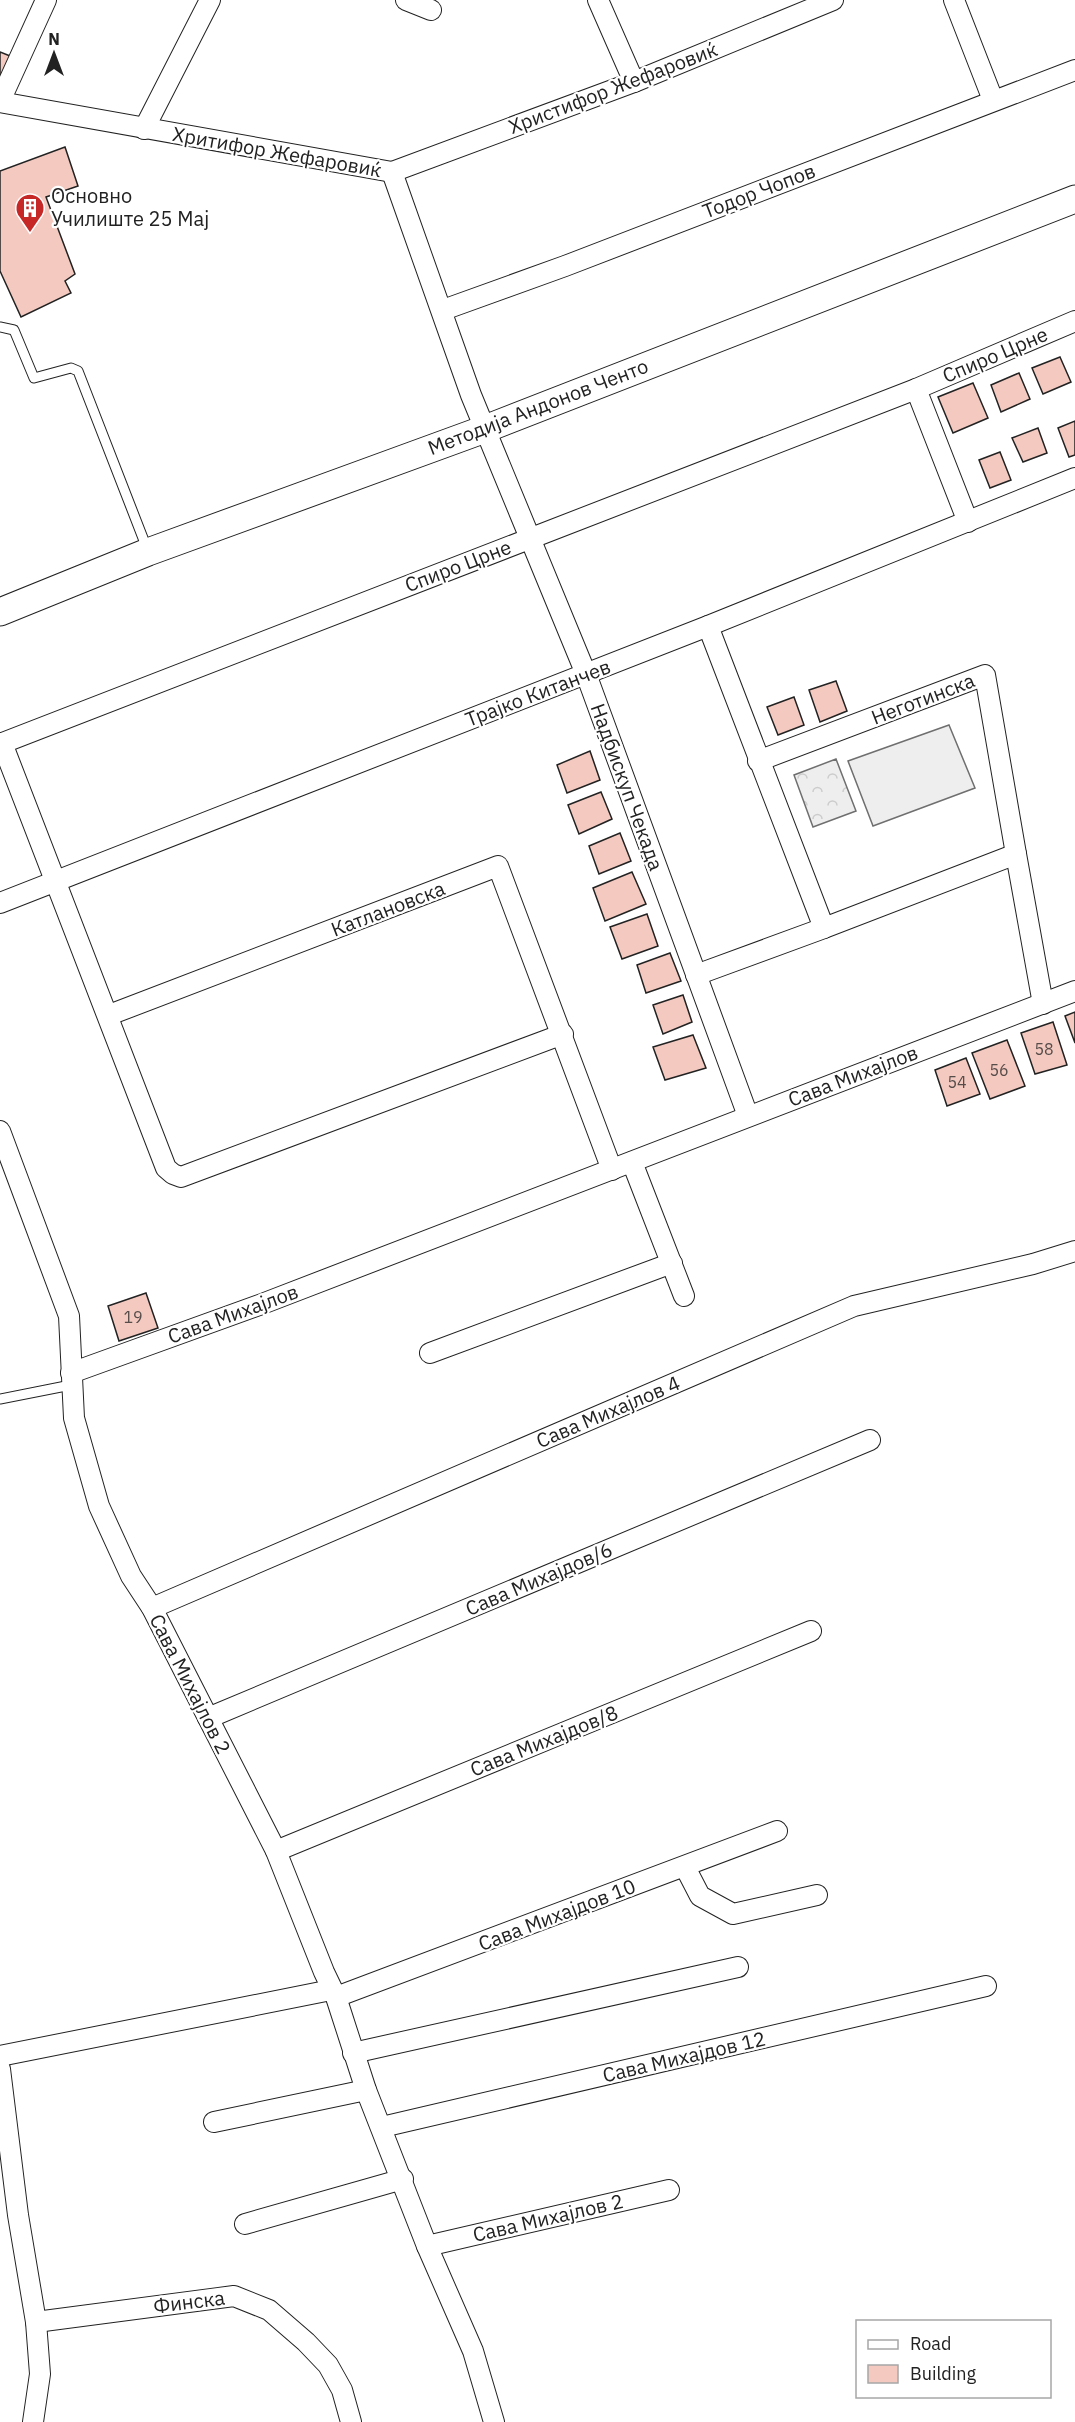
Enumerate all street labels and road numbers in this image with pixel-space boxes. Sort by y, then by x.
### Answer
street label: Христифор Жефаровиќ [504,35,721,140]
street label: Хритифор Жефаровиќ [170,120,384,183]
street label: Тодор Чопов [699,157,819,224]
street label: Спиро Црне [938,320,1052,389]
street label: Методија Андонов Ченто [424,352,652,461]
street label: Спиро Црне [401,533,515,598]
street label: Трајко Китанчев [461,652,614,733]
street label: Неготинска [867,666,979,731]
street label: Надбискуп Чекада [585,700,670,874]
street label: Катлановска [327,874,449,943]
street label: Сава Михајлов [784,1038,922,1113]
street label: Сава Михајлов [164,1277,302,1350]
street label: Сава Михајлов 4 [532,1369,684,1454]
street label: Сава Михајдов/6 [461,1535,616,1622]
street label: Сава Михајлов 2 [144,1609,237,1758]
street label: Сава Михајдов/8 [466,1699,622,1783]
street label: Сава Михајдов 10 [474,1872,639,1957]
street label: Сава Михајдов 12 [600,2025,768,2088]
street label: Сава Михајлов 2 [470,2187,626,2248]
street label: Финска [152,2284,227,2319]

